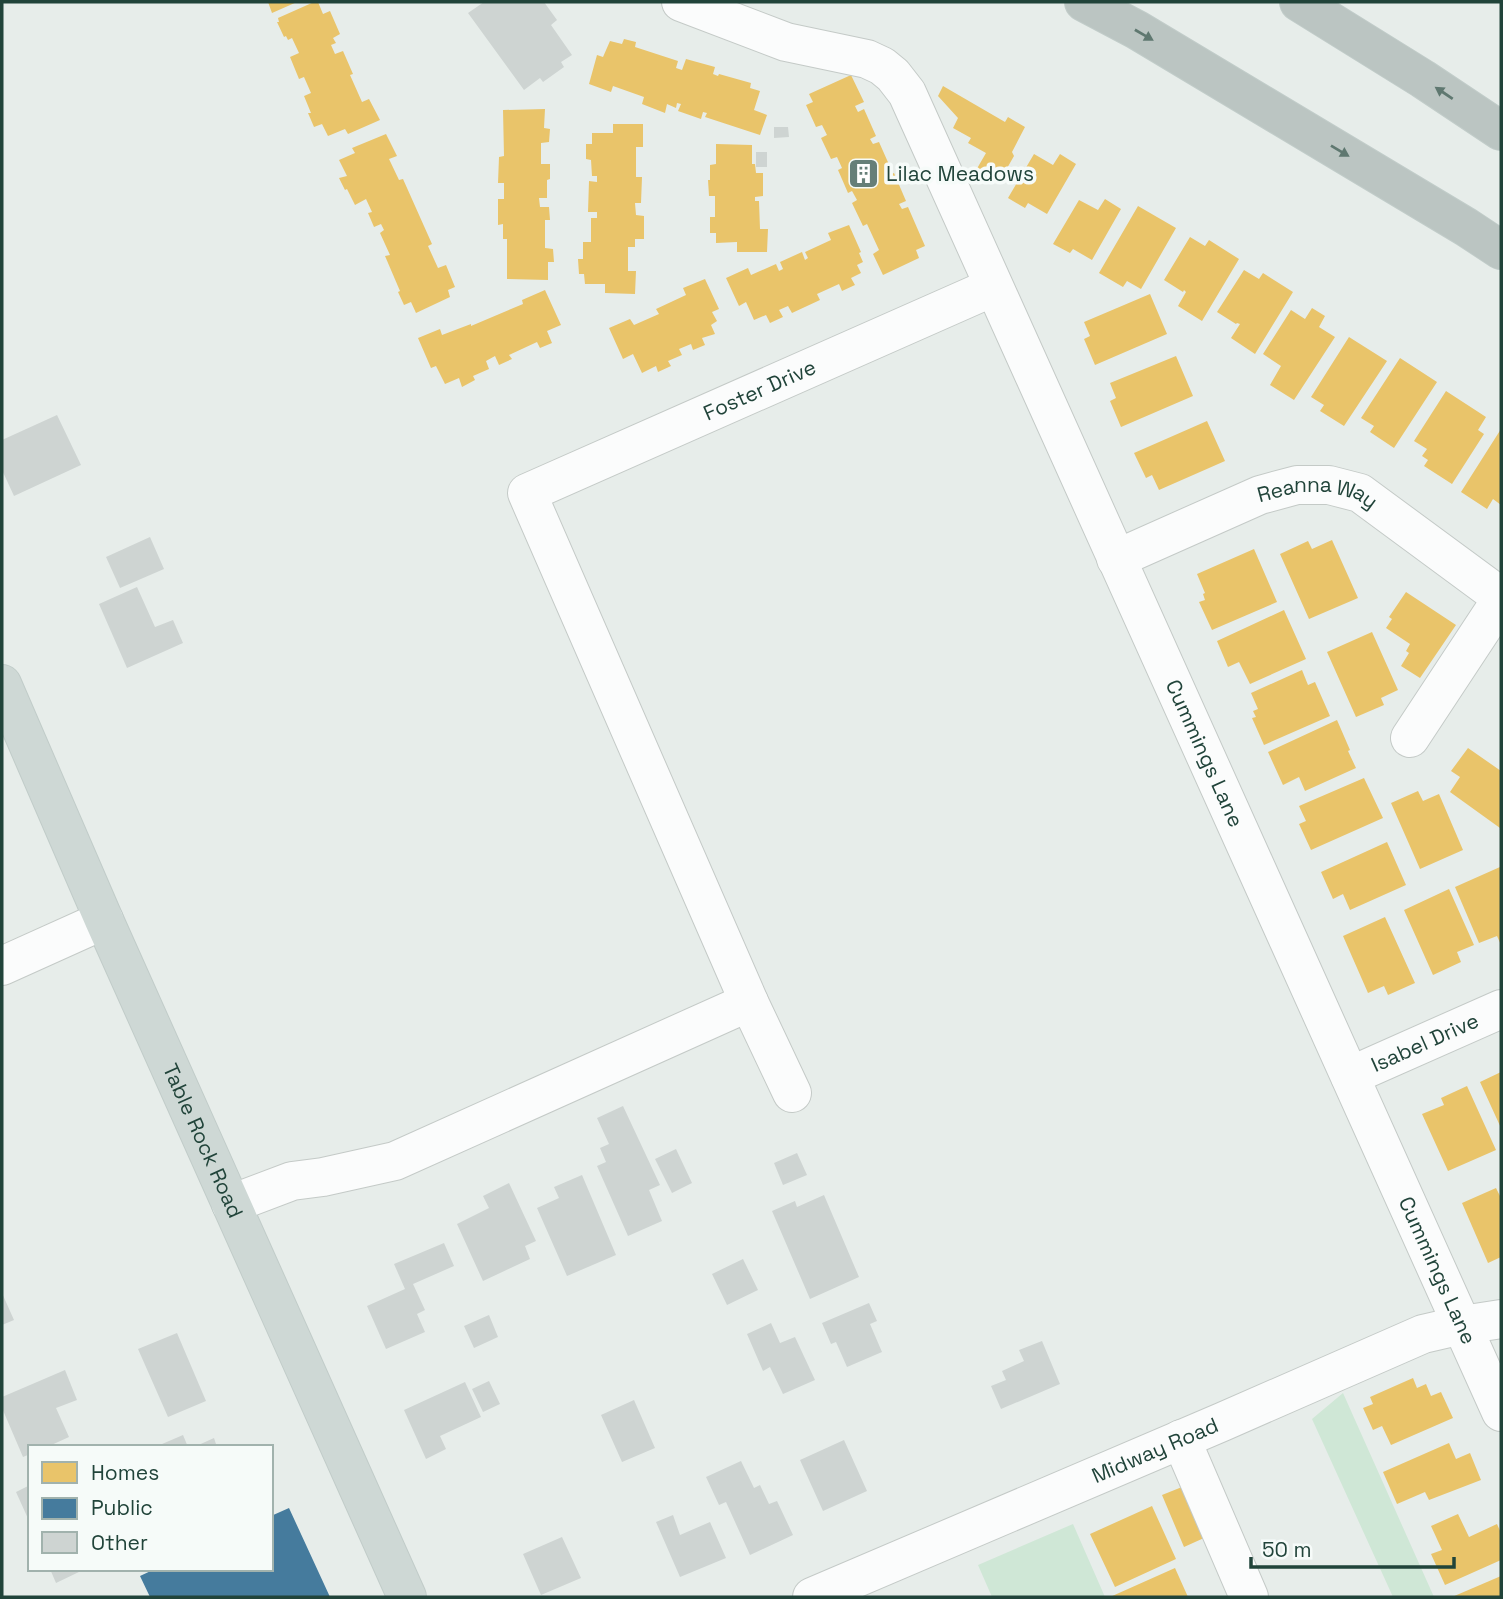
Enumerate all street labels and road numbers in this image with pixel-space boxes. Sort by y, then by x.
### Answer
street label: Foster Drive [699,353,820,426]
street label: Reanna Way [1254,471,1384,515]
street label: Cummings Lane [1160,675,1250,831]
street label: Isabel Drive [1367,1007,1483,1078]
street label: Table Rock Road [157,1059,250,1222]
street label: Cummings Lane [1393,1192,1483,1348]
street label: Midway Road [1087,1411,1222,1489]

